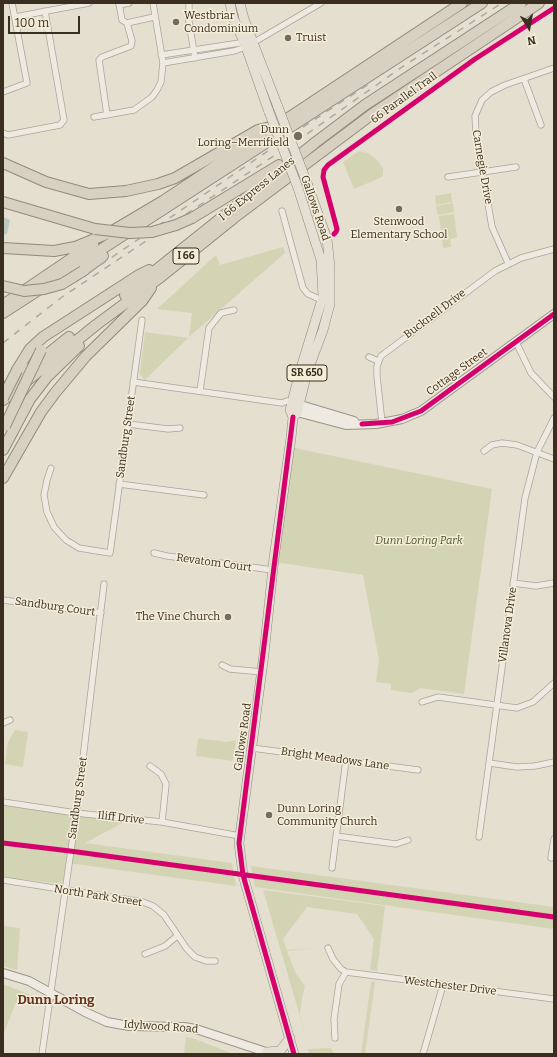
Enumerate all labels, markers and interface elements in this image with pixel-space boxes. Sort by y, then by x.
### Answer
scale bar [10,8,82,34]
north arrow [509,8,549,48]
place label: Westbriar Condominium [184,9,258,35]
text: 100 m [15,16,49,30]
marker: Westbriar Condominium [171,17,181,27]
place label: Truist [296,31,326,45]
marker: Truist [283,33,293,43]
text: N [526,33,537,47]
street label: 66 Parallel Trail [368,69,440,127]
place label: Dunn Loring–Merrifield [198,123,289,149]
street label: Carnegie Drive [469,129,495,205]
marker: Dunn Loring–Merrifield [292,130,304,142]
street label: I 66 Express Lanes [216,154,298,224]
street label: Gallows Road [298,174,332,242]
marker: Stenwood Elementary School [394,204,404,214]
place label: Stenwood Elementary School [351,215,447,241]
road number: I 66 [173,248,199,264]
street label: Bucknell Drive [402,287,468,341]
street label: Cottage Street [424,345,490,399]
road number: SR 650 [287,365,327,381]
street label: Sandburg Street [114,395,138,479]
park label: Dunn Loring Park [375,534,463,548]
street label: Revatom Court [175,551,253,575]
street label: Villanova Drive [496,586,520,664]
street label: Sandburg Court [14,595,96,619]
place label: The Vine Church [136,610,220,624]
marker: The Vine Church [223,612,233,622]
street label: Gallows Road [232,702,254,772]
street label: Bright Meadows Lane [280,745,390,773]
street label: Sandburg Street [66,756,90,840]
place label: Dunn Loring Community Church [277,802,377,828]
street label: Iliff Drive [97,809,145,827]
marker: Dunn Loring Community Church [264,810,274,820]
street label: North Park Street [53,883,143,909]
street label: Westchester Drive [403,974,497,998]
district label: Dunn Loring [17,992,95,1008]
street label: Idylwood Road [123,1018,199,1036]

